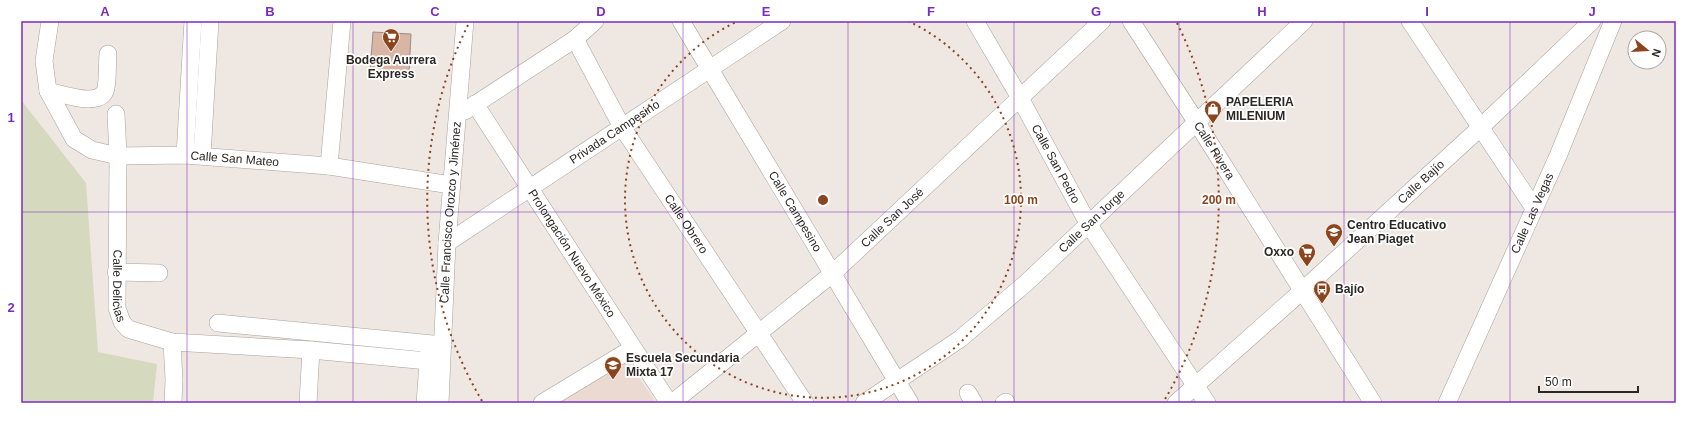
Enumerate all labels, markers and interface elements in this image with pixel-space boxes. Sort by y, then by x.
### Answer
text: A [100,4,110,19]
text: B [265,4,275,19]
text: C [430,4,440,19]
text: D [596,4,606,19]
text: E [762,4,771,19]
text: F [927,4,935,19]
text: G [1091,4,1101,19]
text: H [1257,4,1267,19]
text: I [1425,4,1429,19]
text: J [1588,4,1596,19]
supermarket icon: Bodega Aurrera Express [381,27,401,52]
north arrow [1627,30,1667,70]
text: N [1650,47,1663,59]
place label: Bodega Aurrera Express [346,53,436,81]
place label: PAPELERIA MILENIUM [1226,95,1294,123]
street label: Privada Campesino [567,97,662,167]
shop icon: PAPELERIA MILENIUM [1203,99,1223,124]
text: 1 [7,110,15,125]
street label: Calle Rivera [1191,119,1238,182]
street label: Calle Francisco Orozco y Jiménez [437,121,464,304]
street label: Calle San Pedro [1029,122,1083,206]
street label: Calle San Mateo [190,148,280,169]
street label: Calle Bajío [1395,157,1447,207]
street label: Calle Campesino [766,169,825,255]
street label: Calle Las Vegas [1508,171,1556,256]
street label: Calle San José [858,185,927,250]
street label: Prolongación Nuevo México [525,187,619,320]
street label: Calle San Jorge [1056,187,1128,256]
street label: Calle Obrero [662,192,711,256]
centre of rings [816,193,830,207]
text: 100 m [1004,193,1038,207]
text: 200 m [1202,193,1236,207]
place label: Centro Educativo Jean Piaget [1347,218,1446,246]
school or university icon: Centro Educativo Jean Piaget [1324,222,1344,247]
supermarket icon: Oxxo [1297,242,1317,267]
place label: Oxxo [1264,245,1294,259]
street label: Calle Delicias [110,250,128,324]
bus stop icon: Bajío [1312,279,1332,304]
place label: Bajío [1335,282,1364,296]
text: 2 [7,300,15,315]
place label: Escuela Secundaria Mixta 17 [626,351,740,379]
school or university icon: Escuela Secundaria Mixta 17 [603,355,623,380]
scale bar [1539,368,1638,394]
text: 50 m [1545,375,1572,389]

